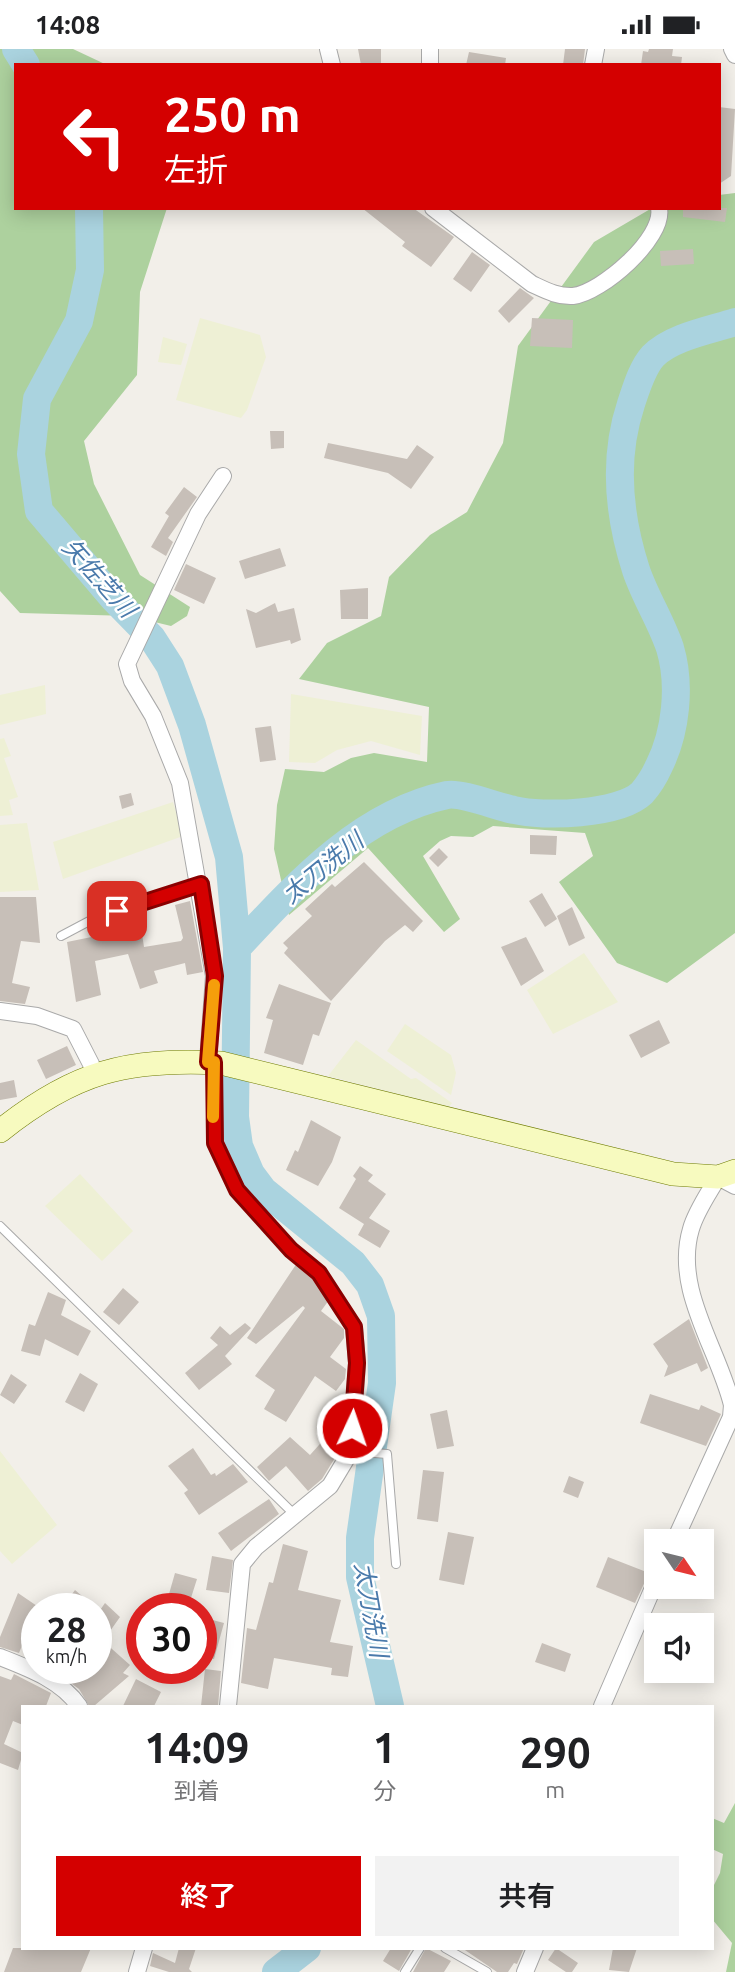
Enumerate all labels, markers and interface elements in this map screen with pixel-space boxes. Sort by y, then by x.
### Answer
text: 14:08 [35,10,100,39]
text: 250 m [164,86,301,141]
icon: left [49,91,140,182]
text: 左折 [164,151,228,187]
water label: 矢佐芝川 [57,533,144,625]
water label: 太刀洗川 [277,825,371,908]
pin [87,881,147,941]
icon: arrive [98,892,136,930]
position arrow [315,1391,389,1465]
north arrow [644,1529,714,1599]
map controls [644,1529,714,1683]
water label: 太刀洗川 [350,1560,394,1662]
speed limit sign: 30 [126,1593,217,1684]
text: 28 [47,1609,86,1649]
button: sound [644,1613,714,1683]
text: km/h [46,1646,87,1666]
text: 14:09 [144,1724,249,1771]
text: 1 [373,1724,396,1771]
text: 290 [520,1729,591,1776]
text: m [545,1777,565,1802]
text: 到着 [174,1778,220,1803]
text: 分 [373,1778,396,1803]
button: 終了 [56,1856,361,1936]
button: 共有 [375,1856,679,1936]

